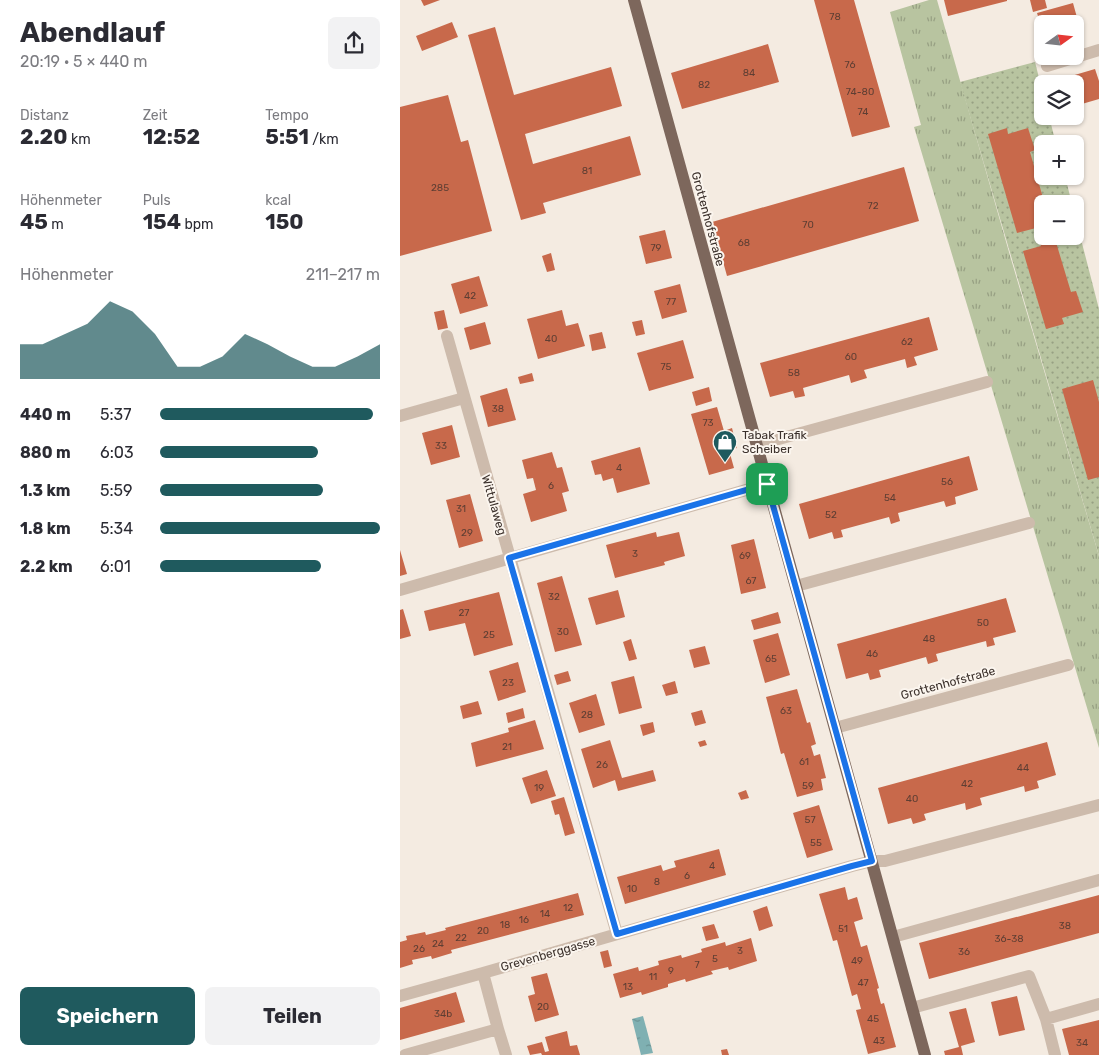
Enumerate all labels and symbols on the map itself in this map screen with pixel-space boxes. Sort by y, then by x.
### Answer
house number: 78 [829,11,841,23]
north arrow [1034,15,1084,65]
house number: 76 [845,59,855,71]
house number: 84 [743,67,755,79]
house number: 82 [698,79,710,91]
house number: 74-80 [846,86,874,98]
house number: 74 [858,106,869,118]
house number: 81 [582,165,592,177]
street label: Grottenhofstraße [689,170,727,268]
house number: 285 [431,182,449,194]
house number: 72 [868,200,879,212]
house number: 70 [802,219,814,231]
house number: 68 [738,237,750,249]
house number: 79 [650,242,662,254]
house number: 42 [464,290,476,302]
house number: 77 [666,296,676,308]
house number: 40 [545,333,557,345]
house number: 62 [901,336,913,348]
house number: 60 [845,351,857,363]
house number: 75 [660,361,672,373]
house number: 58 [788,367,800,379]
house number: 38 [492,403,504,415]
house number: 73 [702,417,714,429]
place label: Tabak Trafik Scheiber [742,428,808,456]
shop icon: Tabak Trafik Scheiber [712,429,738,463]
house number: 33 [435,440,447,452]
house number: 4 [616,462,622,474]
pin [746,463,788,505]
street label: Wittulaweg [479,473,509,537]
house number: 56 [941,476,953,488]
house number: 6 [548,480,554,492]
house number: 54 [884,492,896,504]
house number: 31 [456,503,466,515]
house number: 52 [825,509,837,521]
house number: 29 [461,527,473,539]
house number: 3 [632,548,638,560]
house number: 69 [739,550,751,562]
house number: 67 [746,575,756,587]
house number: 32 [548,591,560,603]
house number: 27 [459,607,470,619]
house number: 50 [977,617,989,629]
house number: 30 [557,626,569,638]
house number: 25 [483,629,495,641]
house number: 48 [923,633,935,645]
house number: 46 [866,648,878,660]
house number: 65 [765,653,777,665]
street label: Grottenhofstraße [899,664,997,702]
house number: 23 [502,677,514,689]
house number: 63 [780,705,792,717]
house number: 28 [581,709,593,721]
house number: 21 [502,741,512,753]
house number: 61 [799,756,809,768]
house number: 26 [596,759,608,771]
house number: 44 [1017,762,1029,774]
house number: 42 [961,778,973,790]
house number: 59 [802,780,814,792]
house number: 19 [534,782,544,794]
house number: 40 [906,793,918,805]
house number: 57 [804,814,816,826]
house number: 55 [810,837,822,849]
house number: 4 [709,860,715,872]
house number: 6 [684,870,690,882]
house number: 8 [654,876,660,888]
house number: 10 [627,883,637,895]
house number: 12 [563,902,573,914]
house number: 14 [540,908,550,920]
house number: 16 [519,914,529,926]
house number: 18 [500,919,510,931]
house number: 38 [1059,920,1071,932]
house number: 51 [838,923,848,935]
house number: 20 [477,925,489,937]
house number: 22 [455,932,467,944]
house number: 36-38 [994,933,1024,945]
street label: Grevenberggasse [499,934,597,974]
house number: 24 [432,938,444,950]
house number: 26 [413,943,425,955]
house number: 3 [737,945,743,957]
house number: 36 [958,946,970,958]
house number: 5 [712,953,718,965]
house number: 49 [851,955,863,967]
house number: 7 [694,959,700,971]
house number: 9 [668,965,674,977]
house number: 11 [649,971,657,983]
house number: 47 [857,977,869,989]
house number: 13 [623,981,633,993]
house number: 20 [537,1001,549,1013]
house number: 34b [434,1008,452,1020]
house number: 45 [867,1013,879,1025]
house number: 43 [873,1035,885,1047]
house number: 34 [1076,1037,1088,1049]

